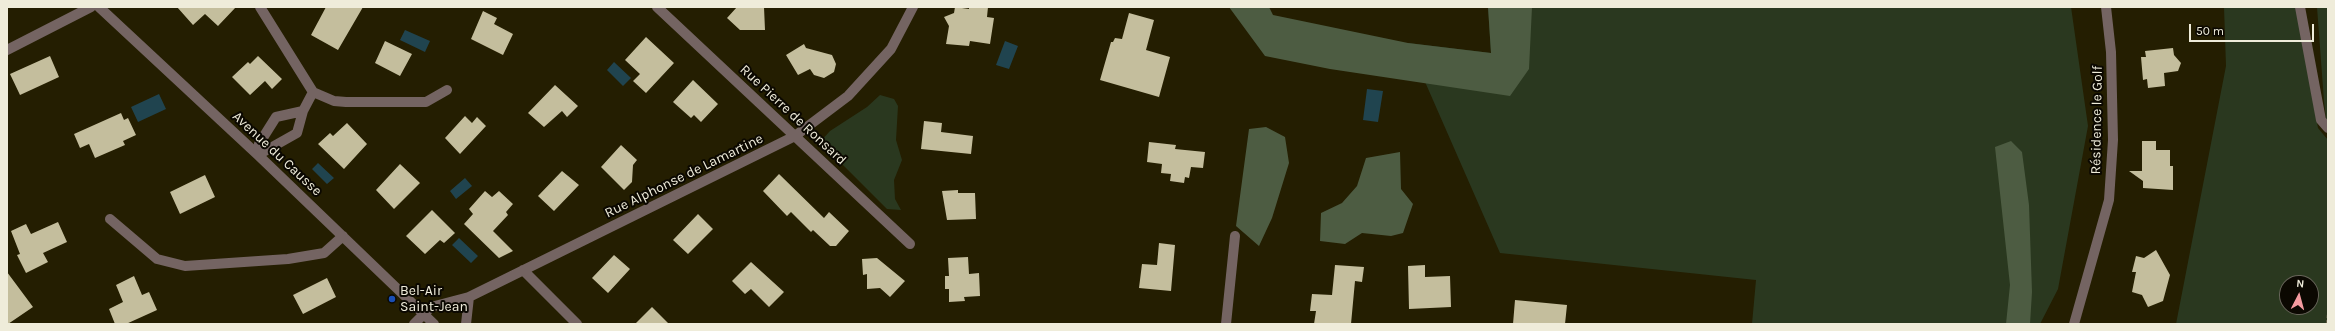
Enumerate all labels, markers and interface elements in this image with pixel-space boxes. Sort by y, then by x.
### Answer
scale bar [2191,16,2316,42]
text: 50 m [2196,24,2224,38]
street label: Rue Pierre de Ronsard [736,61,850,169]
street label: Résidence le Golf [2088,65,2106,175]
street label: Avenue du Causse [229,108,325,200]
street label: Rue Alphonse de Lamartine [602,130,766,222]
north arrow [2279,275,2319,315]
text: N [2296,277,2305,290]
place label: Bel-Air Saint-Jean [400,283,468,316]
marker: Bel-Air Saint-Jean [387,294,397,304]

